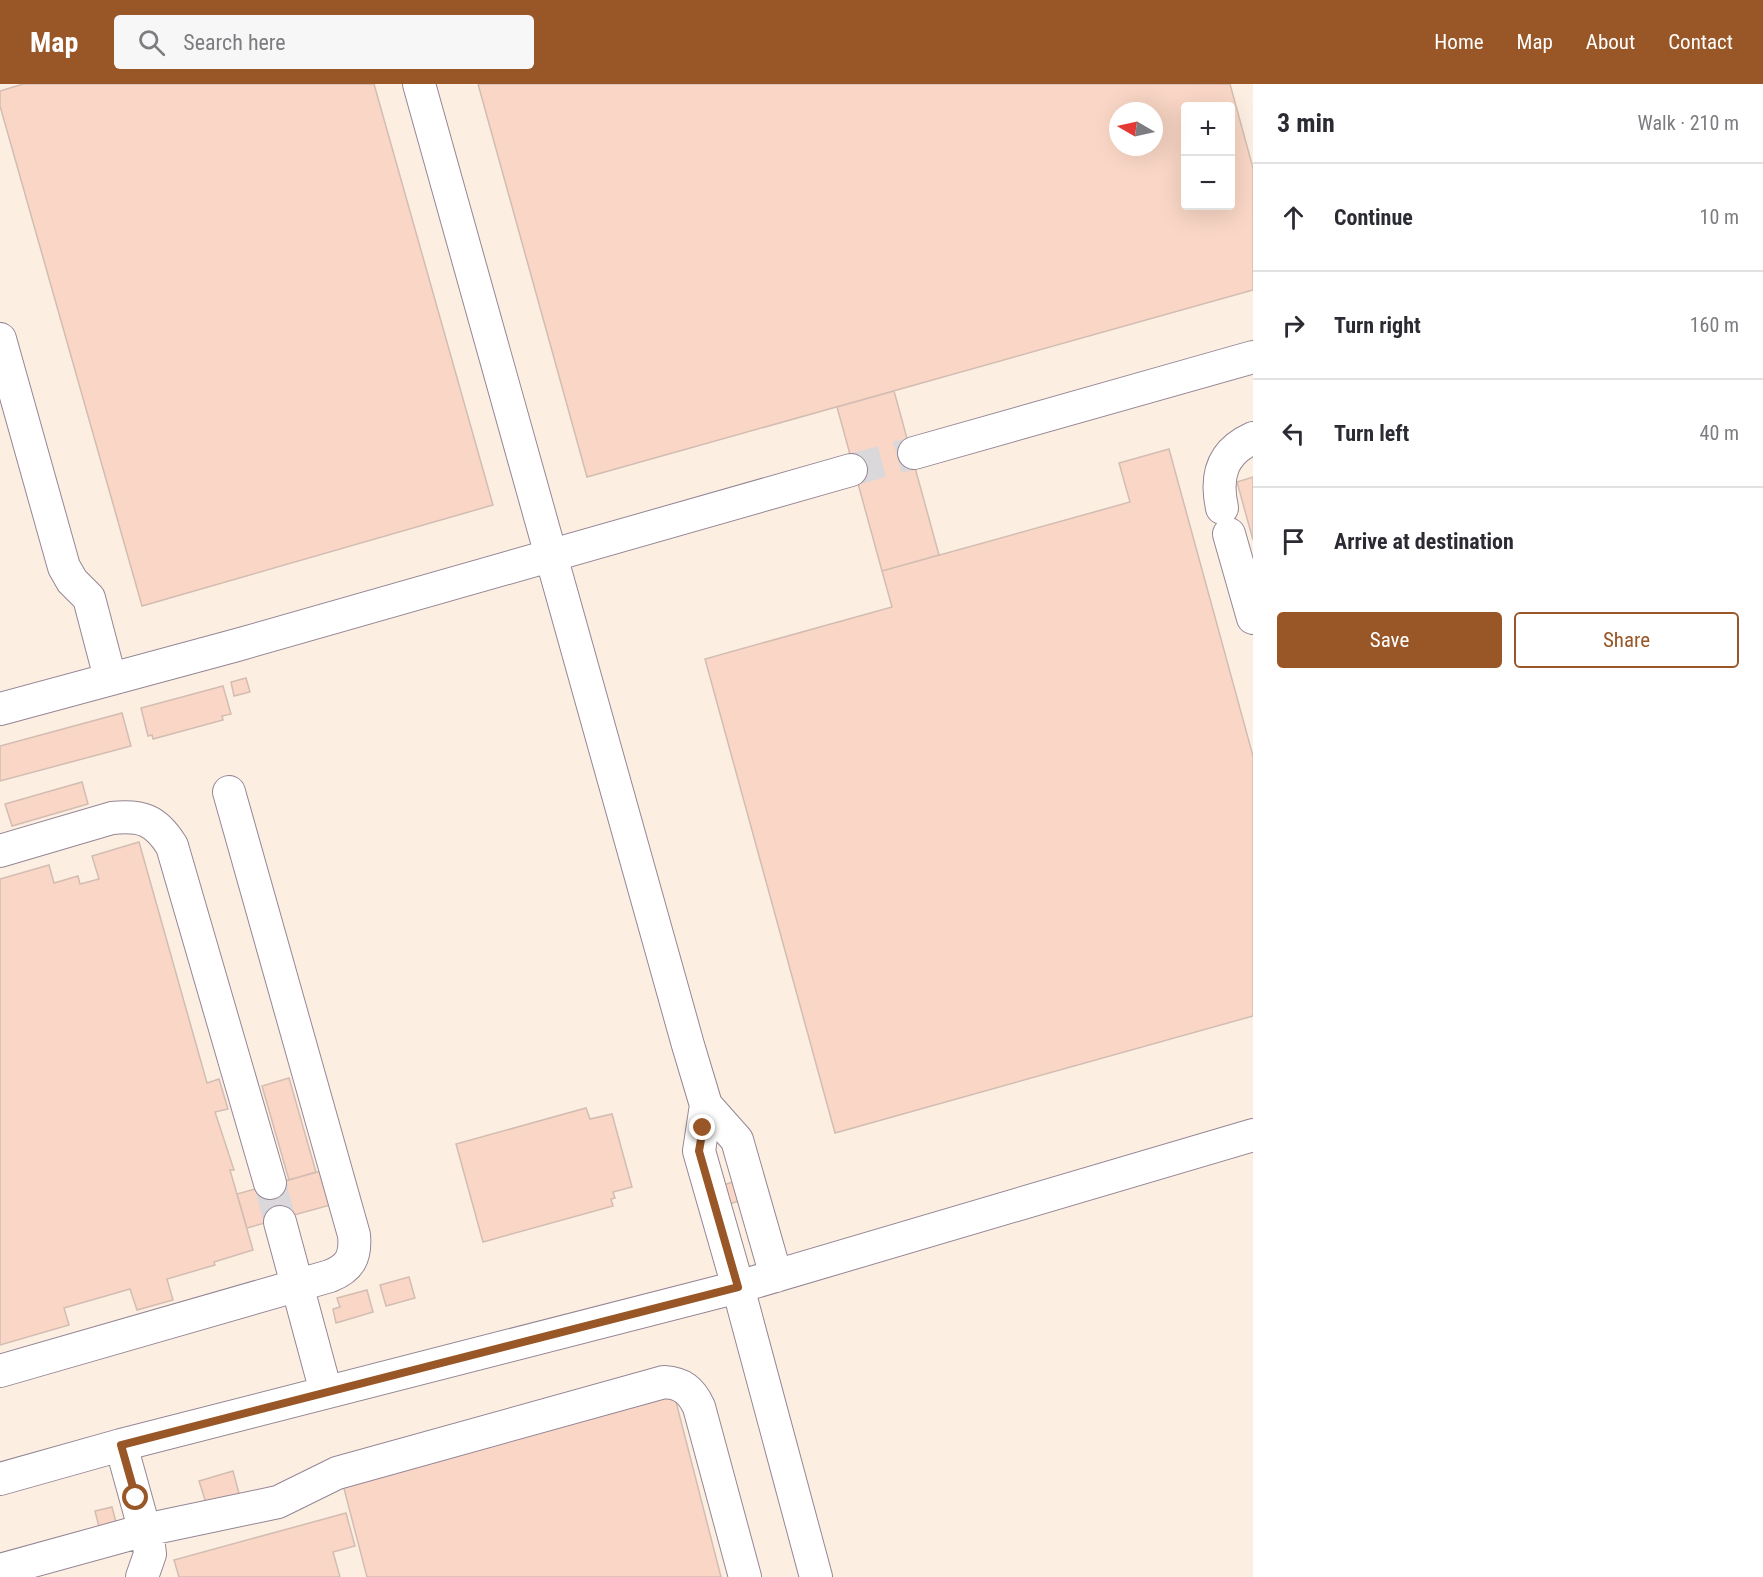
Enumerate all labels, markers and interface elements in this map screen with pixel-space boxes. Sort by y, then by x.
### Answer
search box [114,15,534,69]
text: Map [30,26,78,59]
icon: search [135,26,168,59]
text: Search here [183,30,286,55]
text: Home [1434,30,1484,54]
text: Map [1517,30,1553,54]
text: About [1586,30,1635,54]
text: Contact [1668,30,1733,54]
north arrow [1109,102,1163,156]
map controls [1181,102,1235,210]
button: + [1181,102,1235,156]
text: 3 min [1277,108,1335,138]
text: Walk · 210 m [1638,111,1739,135]
button: − [1181,156,1235,210]
icon: ahead [1277,201,1310,234]
text: Continue [1334,205,1413,230]
text: 10 m [1700,205,1739,229]
icon: right [1277,309,1310,342]
text: Turn right [1334,313,1421,338]
text: 160 m [1690,313,1739,337]
icon: left [1277,417,1310,450]
text: Turn left [1334,421,1409,446]
text: 40 m [1700,421,1739,445]
icon: arrive [1277,525,1310,558]
text: Arrive at destination [1334,529,1514,554]
button: Save [1277,612,1502,668]
button: Share [1514,612,1739,668]
route end [689,1114,715,1140]
route start [122,1484,148,1510]

